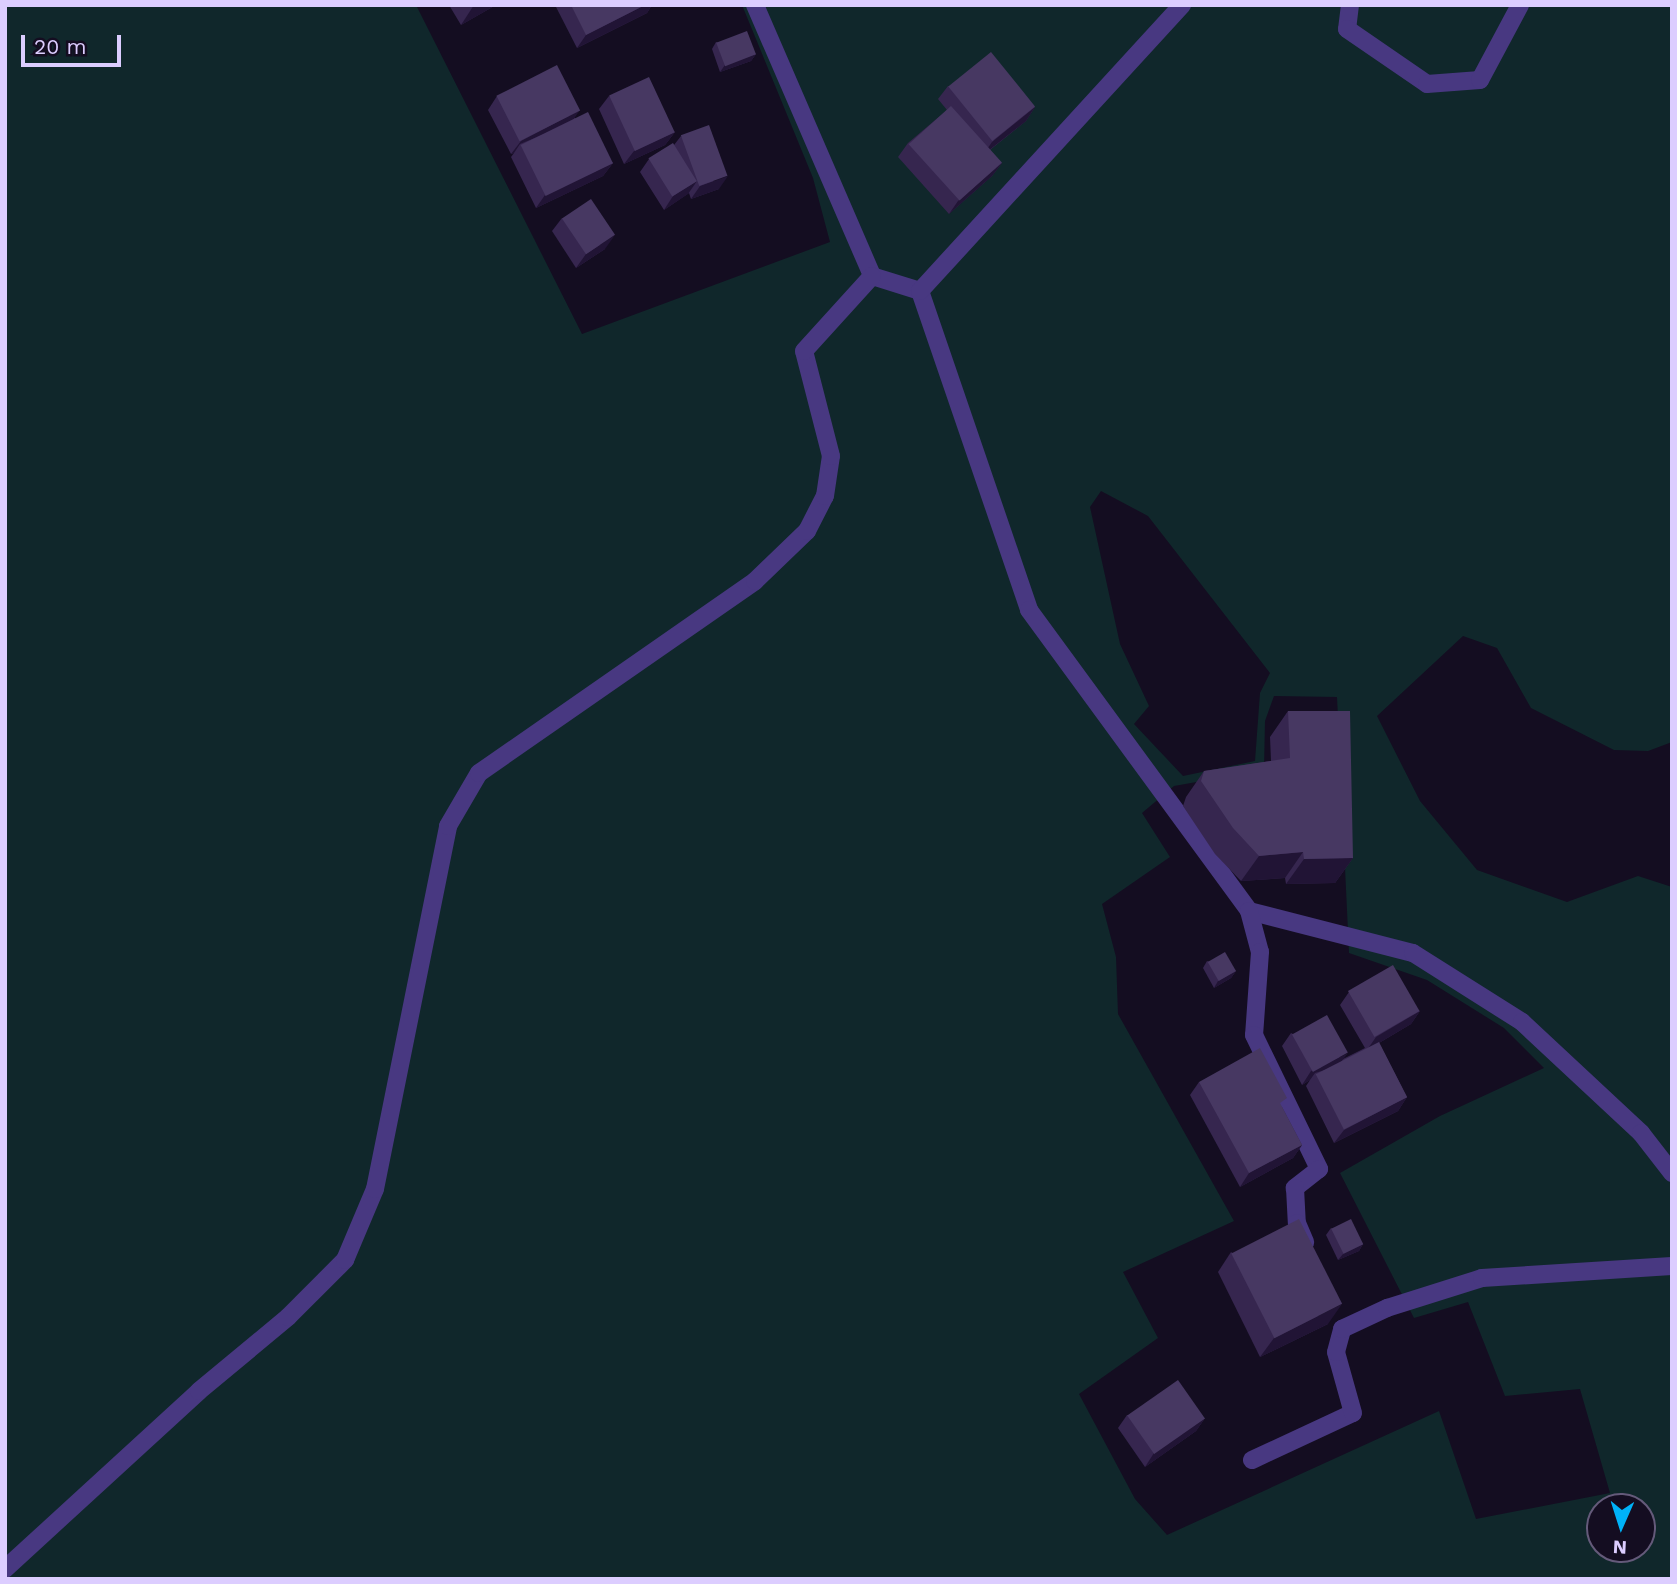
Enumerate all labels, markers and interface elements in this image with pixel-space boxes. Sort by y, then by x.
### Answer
scale bar [24,21,124,65]
text: 20 m [34,34,86,59]
north arrow [1586,1493,1656,1563]
text: N [1612,1536,1628,1559]

